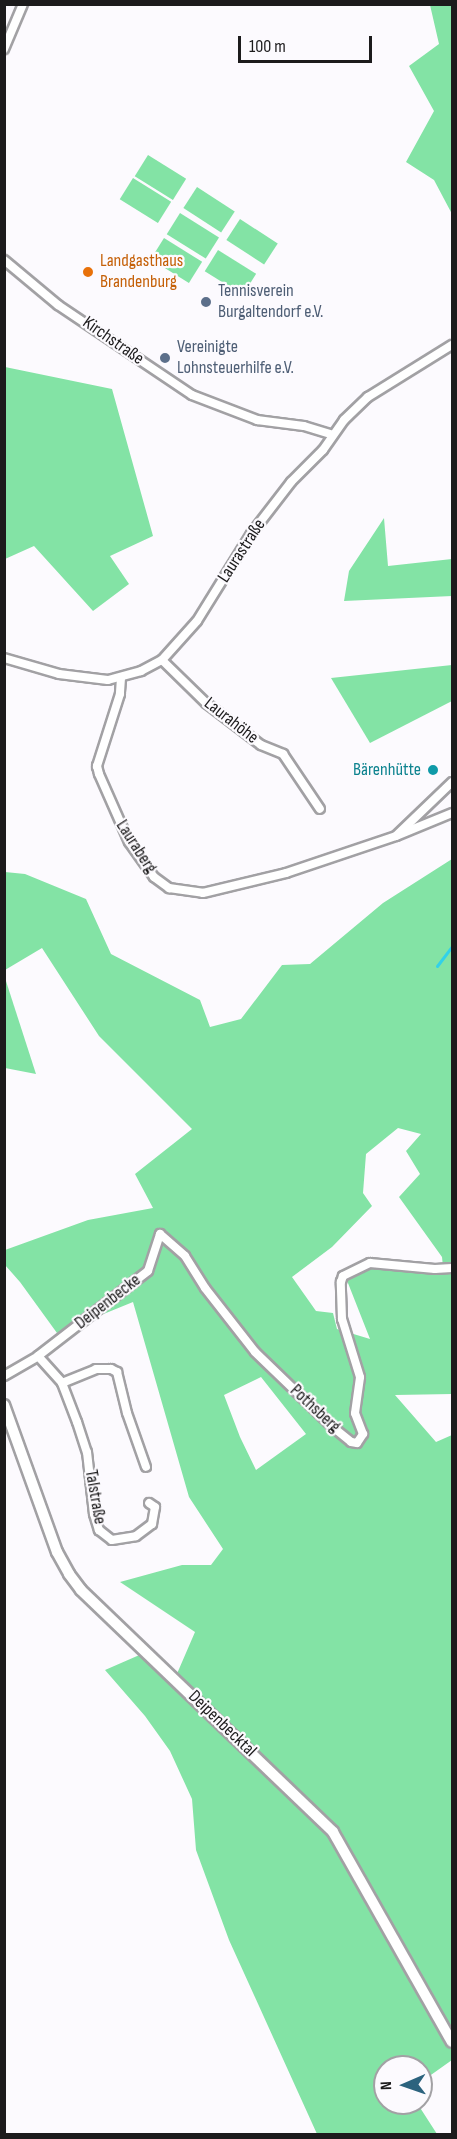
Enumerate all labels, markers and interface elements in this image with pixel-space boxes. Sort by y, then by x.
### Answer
scale bar [241,24,374,62]
text: 100 m [249,36,286,57]
place label: Landgasthaus Brandenburg [100,251,183,294]
marker: Landgasthaus Brandenburg [81,265,95,279]
place label: Tennisverein Burgaltendorf e.V. [218,281,323,324]
marker: Tennisverein Burgaltendorf e.V. [199,295,213,309]
street label: Kirchstraße [78,312,148,370]
place label: Vereinigte Lohnsteuerhilfe e.V. [177,337,294,380]
marker: Vereinigte Lohnsteuerhilfe e.V. [158,351,172,365]
street label: Laurastraße [213,515,271,587]
street label: Laurahöhe [200,693,262,749]
place label: Bärenhütte [353,759,421,781]
marker: Bärenhütte [426,763,440,777]
street label: Lauraberg [111,816,161,878]
street label: Deipenbecke [71,1270,145,1334]
street label: Pothsberg [285,1380,345,1438]
street label: Talstraße [80,1468,110,1526]
street label: Deipenbecktal [183,1686,261,1762]
north arrow [373,2055,433,2115]
text: N [377,2081,396,2090]

